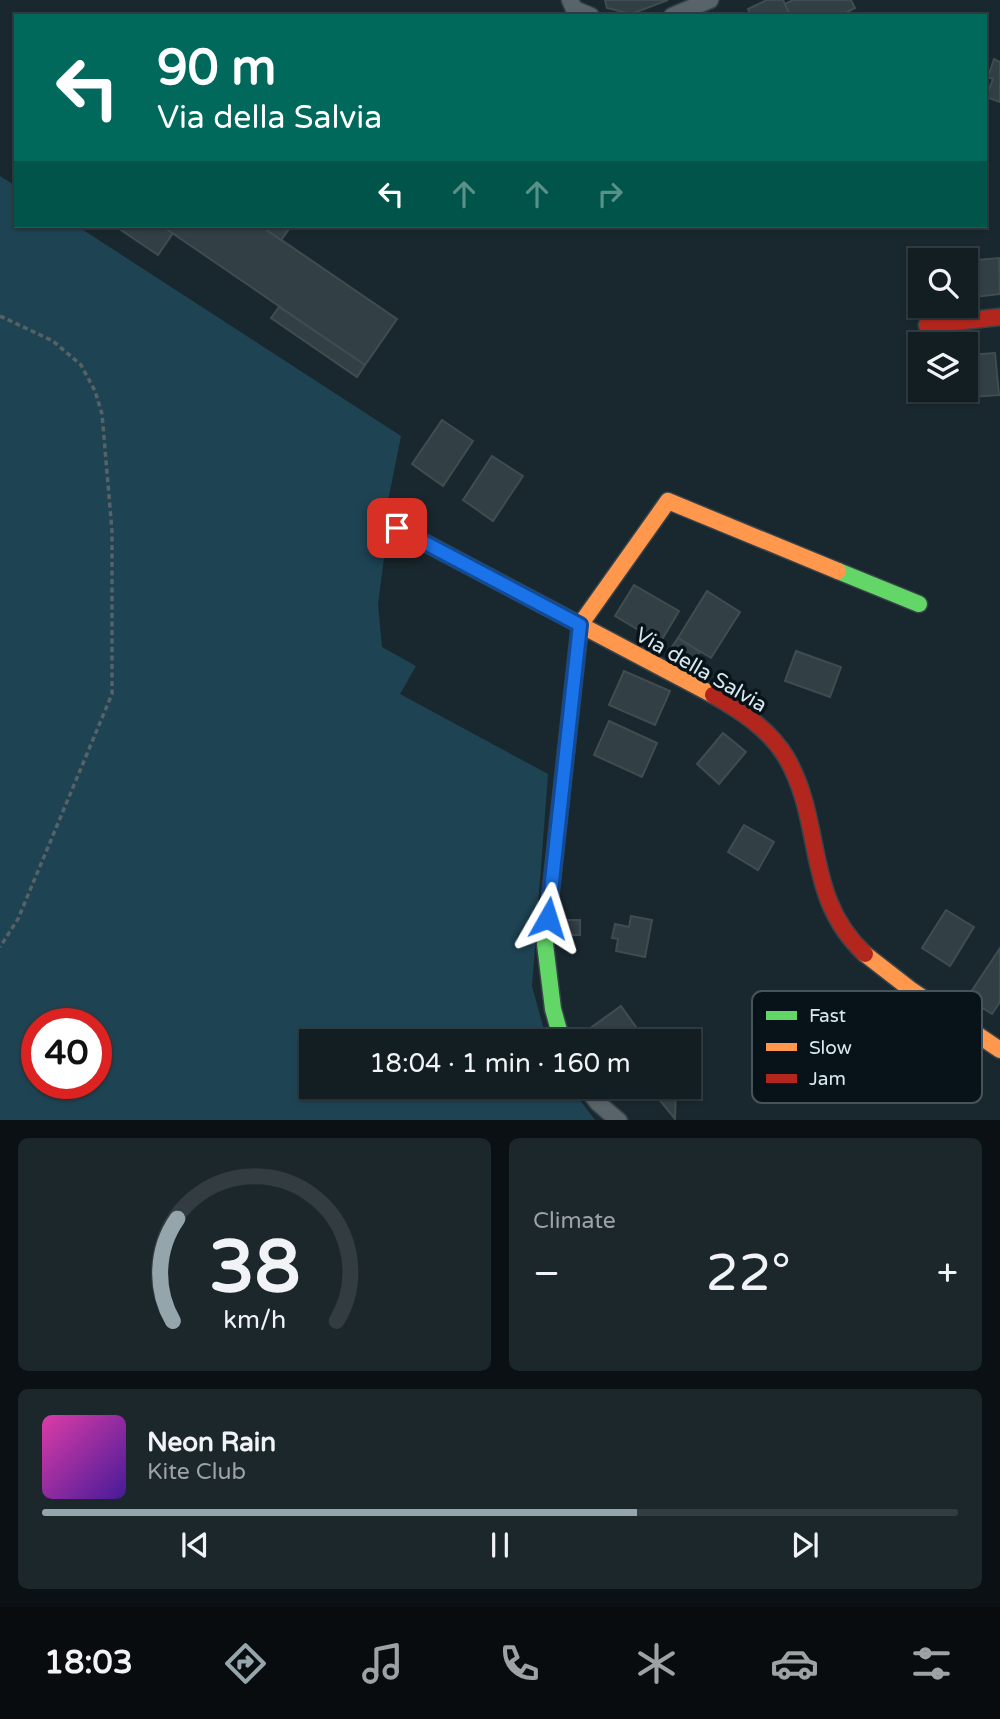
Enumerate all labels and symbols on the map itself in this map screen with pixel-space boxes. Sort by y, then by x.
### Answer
pin [367,498,427,558]
street label: Via della Salvia [631,622,771,718]
position arrow [511,881,585,955]
legend [752,991,982,1103]
text: Fast [809,1005,846,1027]
speed limit sign: 40 [21,1008,112,1099]
text: Slow [809,1037,852,1059]
text: Jam [809,1068,846,1090]

